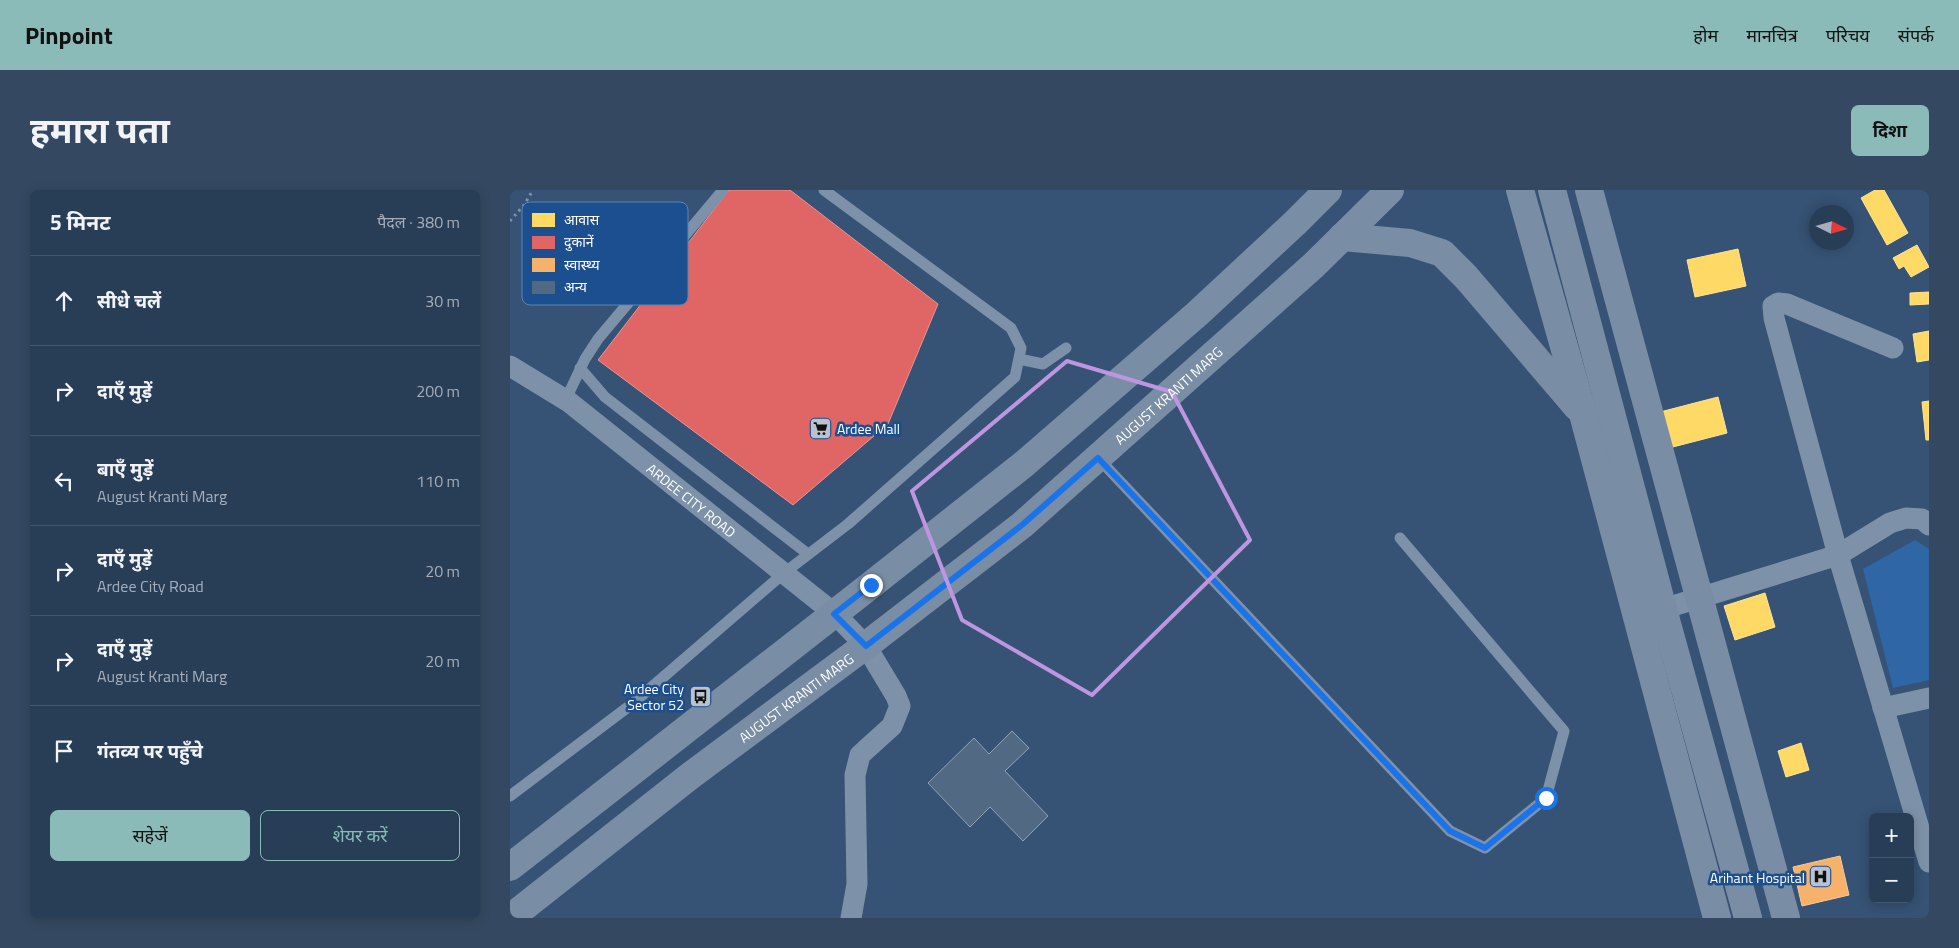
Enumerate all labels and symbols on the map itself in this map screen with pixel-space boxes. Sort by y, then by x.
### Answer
legend [522,202,688,305]
north arrow [1809,205,1854,250]
text: आवास [564,209,600,230]
text: दुकानें [564,231,594,252]
text: स्वास्थ्य [564,254,600,275]
text: अन्य [564,276,588,297]
street label: AUGUST KRANTI MARG [1109,341,1227,449]
supermarket icon: Ardee Mall [809,416,833,440]
place label: Ardee Mall [837,418,900,439]
street label: ARDEE CITY ROAD [643,458,741,542]
route end [860,574,883,597]
street label: AUGUST KRANTI MARG [734,648,858,747]
place label: Ardee City Sector 52 [624,678,684,715]
bus stop icon: Ardee City Sector 52 [688,684,712,708]
route start [1535,787,1558,810]
hospital icon: Arihant Hospital [1809,865,1833,889]
place label: Arihant Hospital [1710,867,1805,888]

